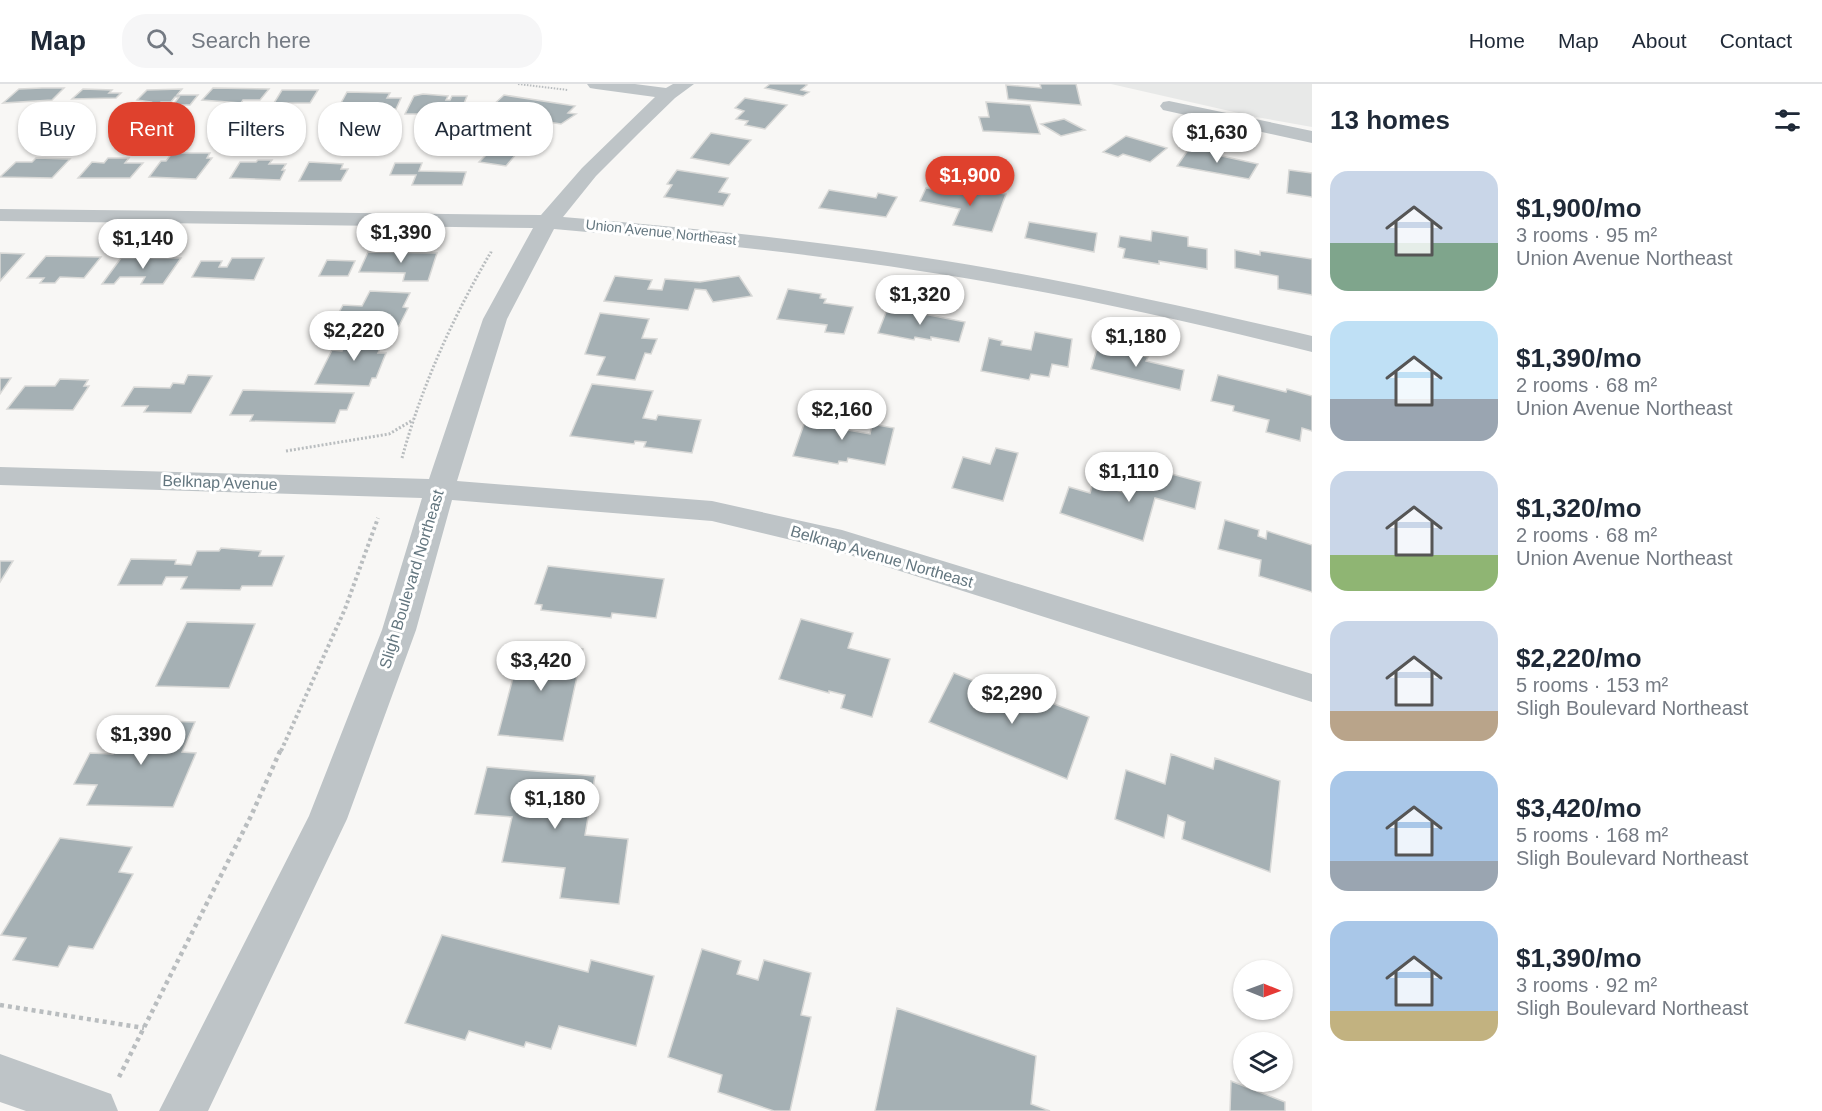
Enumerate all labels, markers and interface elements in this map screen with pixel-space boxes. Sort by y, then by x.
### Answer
search box [122,14,542,68]
text: Map [30,25,86,56]
icon: search [143,25,176,58]
text: Search here [191,28,311,53]
text: Home [1469,29,1525,52]
text: Map [1558,29,1599,52]
text: About [1632,29,1687,52]
text: Contact [1720,29,1792,52]
chip: Buy [18,102,96,156]
chip: Rent [108,102,195,156]
chip: Filters [207,102,306,156]
chip: New [318,102,402,156]
chip: Apartment [414,102,553,156]
icon: filters [1771,104,1804,137]
text: 13 homes [1330,105,1450,135]
pin: $1,630 [1168,113,1266,164]
text: $1,630 [1186,121,1248,143]
pin: $1,900 [921,156,1019,207]
text: $1,900 [939,164,1001,186]
text: $1,900/mo [1516,193,1642,223]
icon: home [1378,195,1450,267]
pin: $1,390 [352,213,450,264]
street label: Union Avenue Northeast [585,216,737,248]
pin: $1,140 [94,219,192,270]
text: $1,390 [370,221,432,243]
text: 3 rooms · 95 m² [1516,224,1657,246]
text: $1,140 [112,227,174,249]
text: Union Avenue Northeast [1516,247,1732,269]
pin: $1,320 [871,275,969,326]
text: $1,320 [889,283,951,305]
pin: $2,220 [305,311,403,362]
pin: $1,180 [1087,317,1185,368]
text: $2,220 [323,319,385,341]
text: $1,180 [1105,325,1167,347]
text: $1,390/mo [1516,343,1642,373]
icon: home [1378,345,1450,417]
text: 2 rooms · 68 m² [1516,374,1657,396]
pin: $2,160 [793,390,891,441]
text: Union Avenue Northeast [1516,397,1732,419]
text: $2,160 [811,398,873,420]
pin: $1,110 [1080,452,1178,503]
text: $1,110 [1099,460,1159,482]
street label: Belknap Avenue [162,472,278,493]
street label: Sligh Boulevard Northeast [376,487,447,671]
text: $1,320/mo [1516,493,1642,523]
icon: home [1378,495,1450,567]
street label: Belknap Avenue Northeast [789,522,976,591]
text: 2 rooms · 68 m² [1516,524,1657,546]
text: Union Avenue Northeast [1516,547,1732,569]
pin: $3,420 [492,641,590,692]
text: $2,220/mo [1516,643,1642,673]
icon: home [1378,645,1450,717]
text: $3,420 [510,649,572,671]
pin: $2,290 [963,674,1061,725]
text: 5 rooms · 153 m² [1516,674,1668,696]
text: $2,290 [981,682,1043,704]
text: Sligh Boulevard Northeast [1516,697,1748,719]
pin: $1,390 [92,715,190,766]
text: $1,390 [110,723,172,745]
pin: $1,180 [506,779,604,830]
text: $1,180 [524,787,586,809]
text: $3,420/mo [1516,793,1642,823]
icon: home [1378,795,1450,867]
text: 5 rooms · 168 m² [1516,824,1668,846]
text: Sligh Boulevard Northeast [1516,847,1748,869]
text: $1,390/mo [1516,943,1642,973]
icon: home [1378,945,1450,1017]
north arrow [1233,960,1293,1020]
map controls [1233,960,1293,1092]
text: 3 rooms · 92 m² [1516,974,1657,996]
text: Sligh Boulevard Northeast [1516,997,1748,1019]
button: layers [1233,1032,1293,1092]

